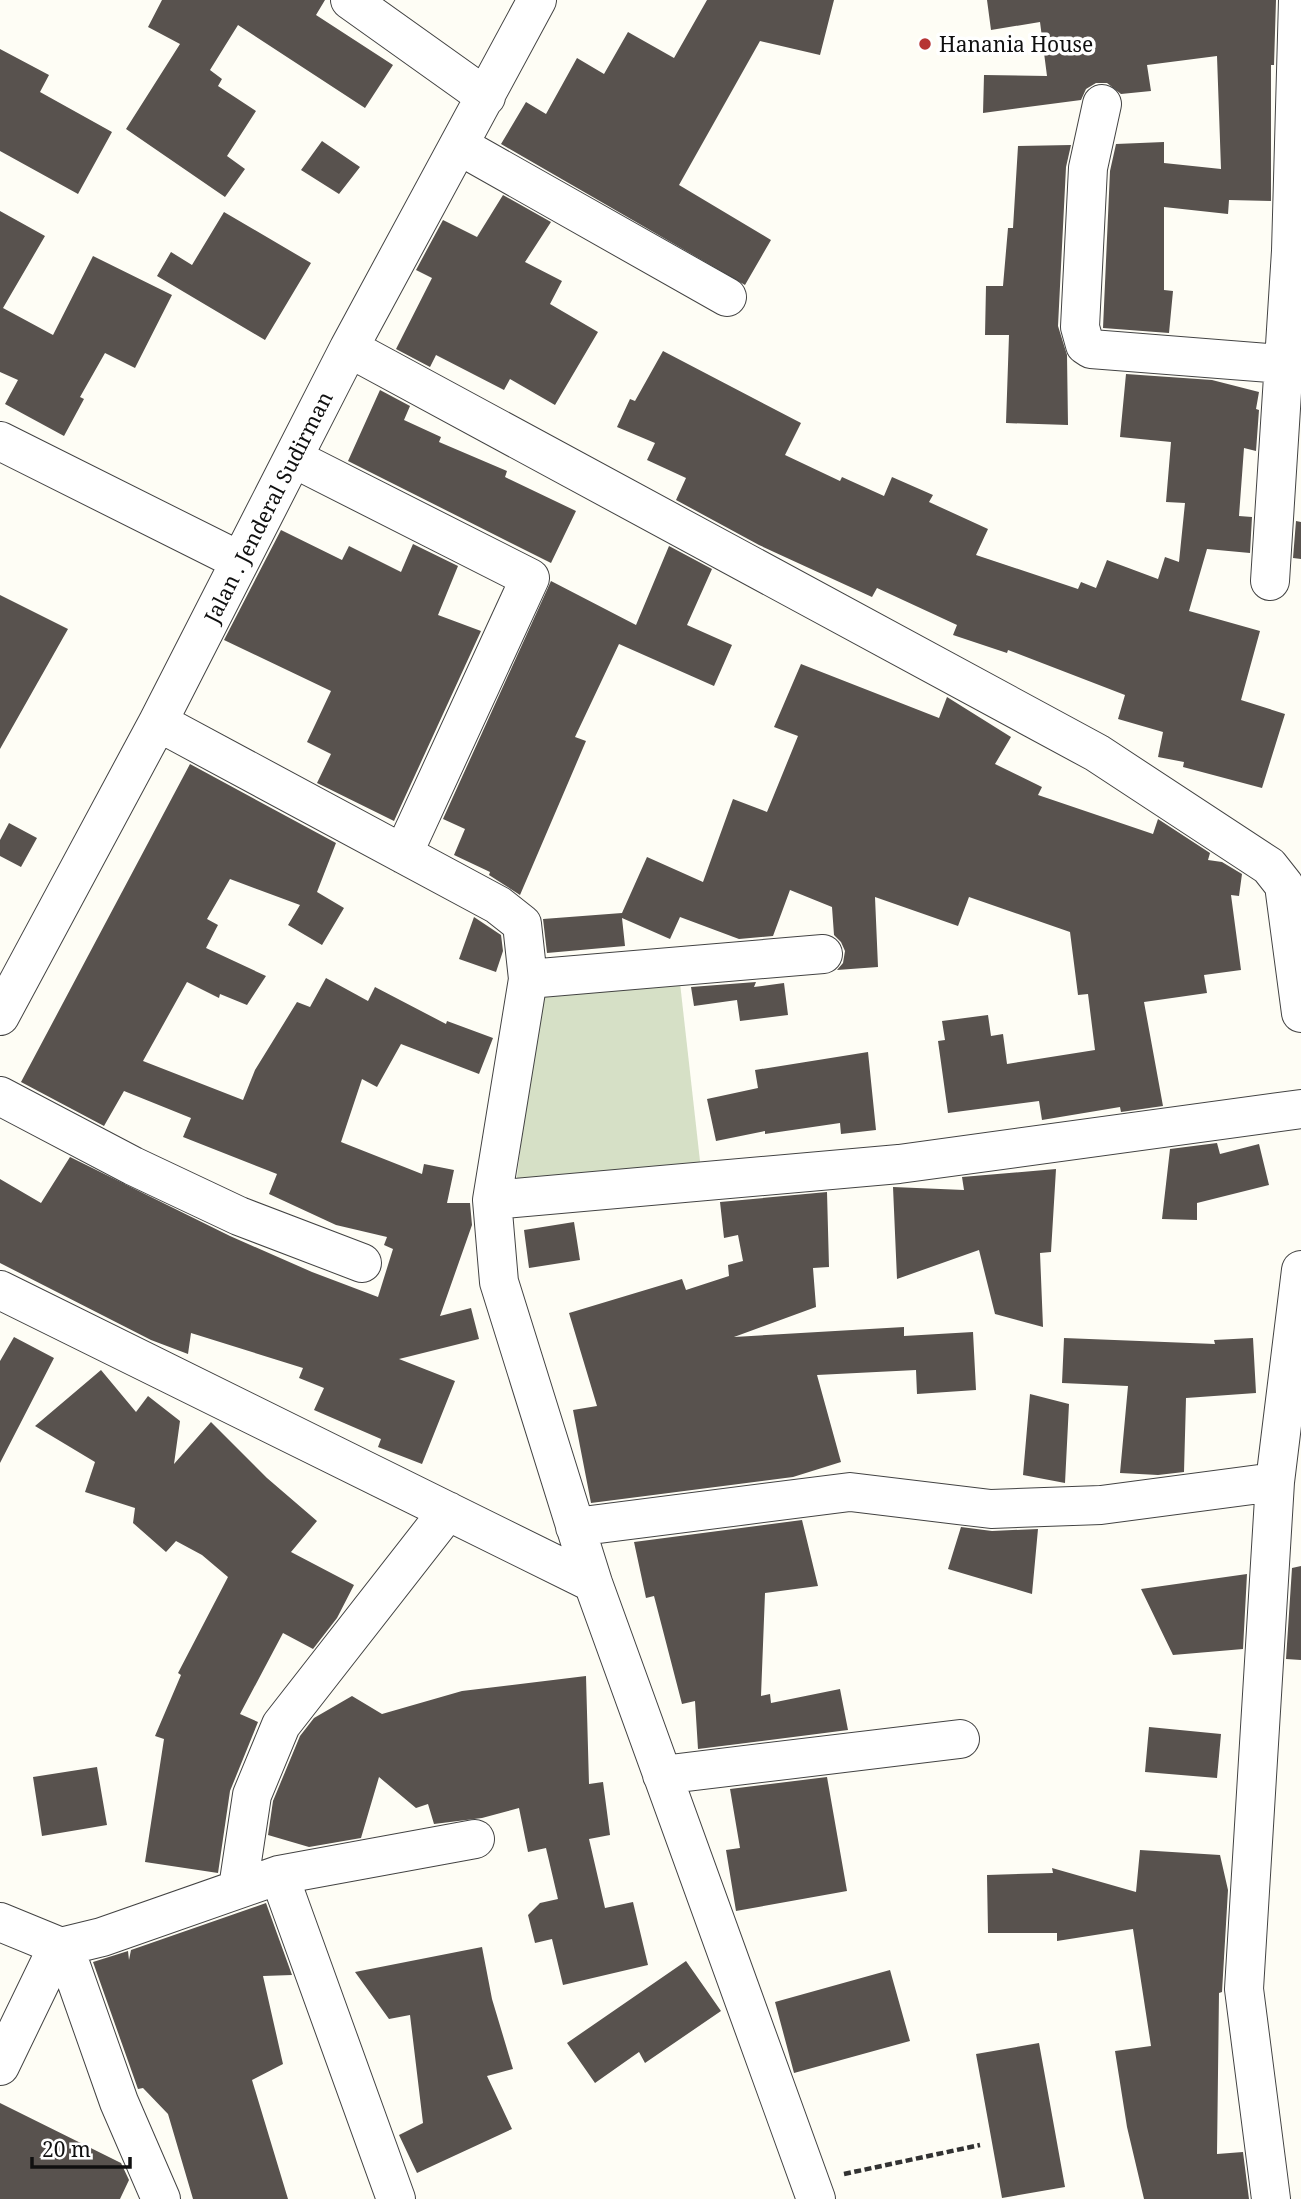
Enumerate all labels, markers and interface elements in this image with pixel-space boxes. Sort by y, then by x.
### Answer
place label: Hanania House [939,30,1093,58]
marker: Hanania House [917,36,933,52]
street label: Jalan . Jenderal Sudirman [197,386,339,629]
scale bar [32,2126,130,2170]
text: 20 m [42,2135,91,2163]

